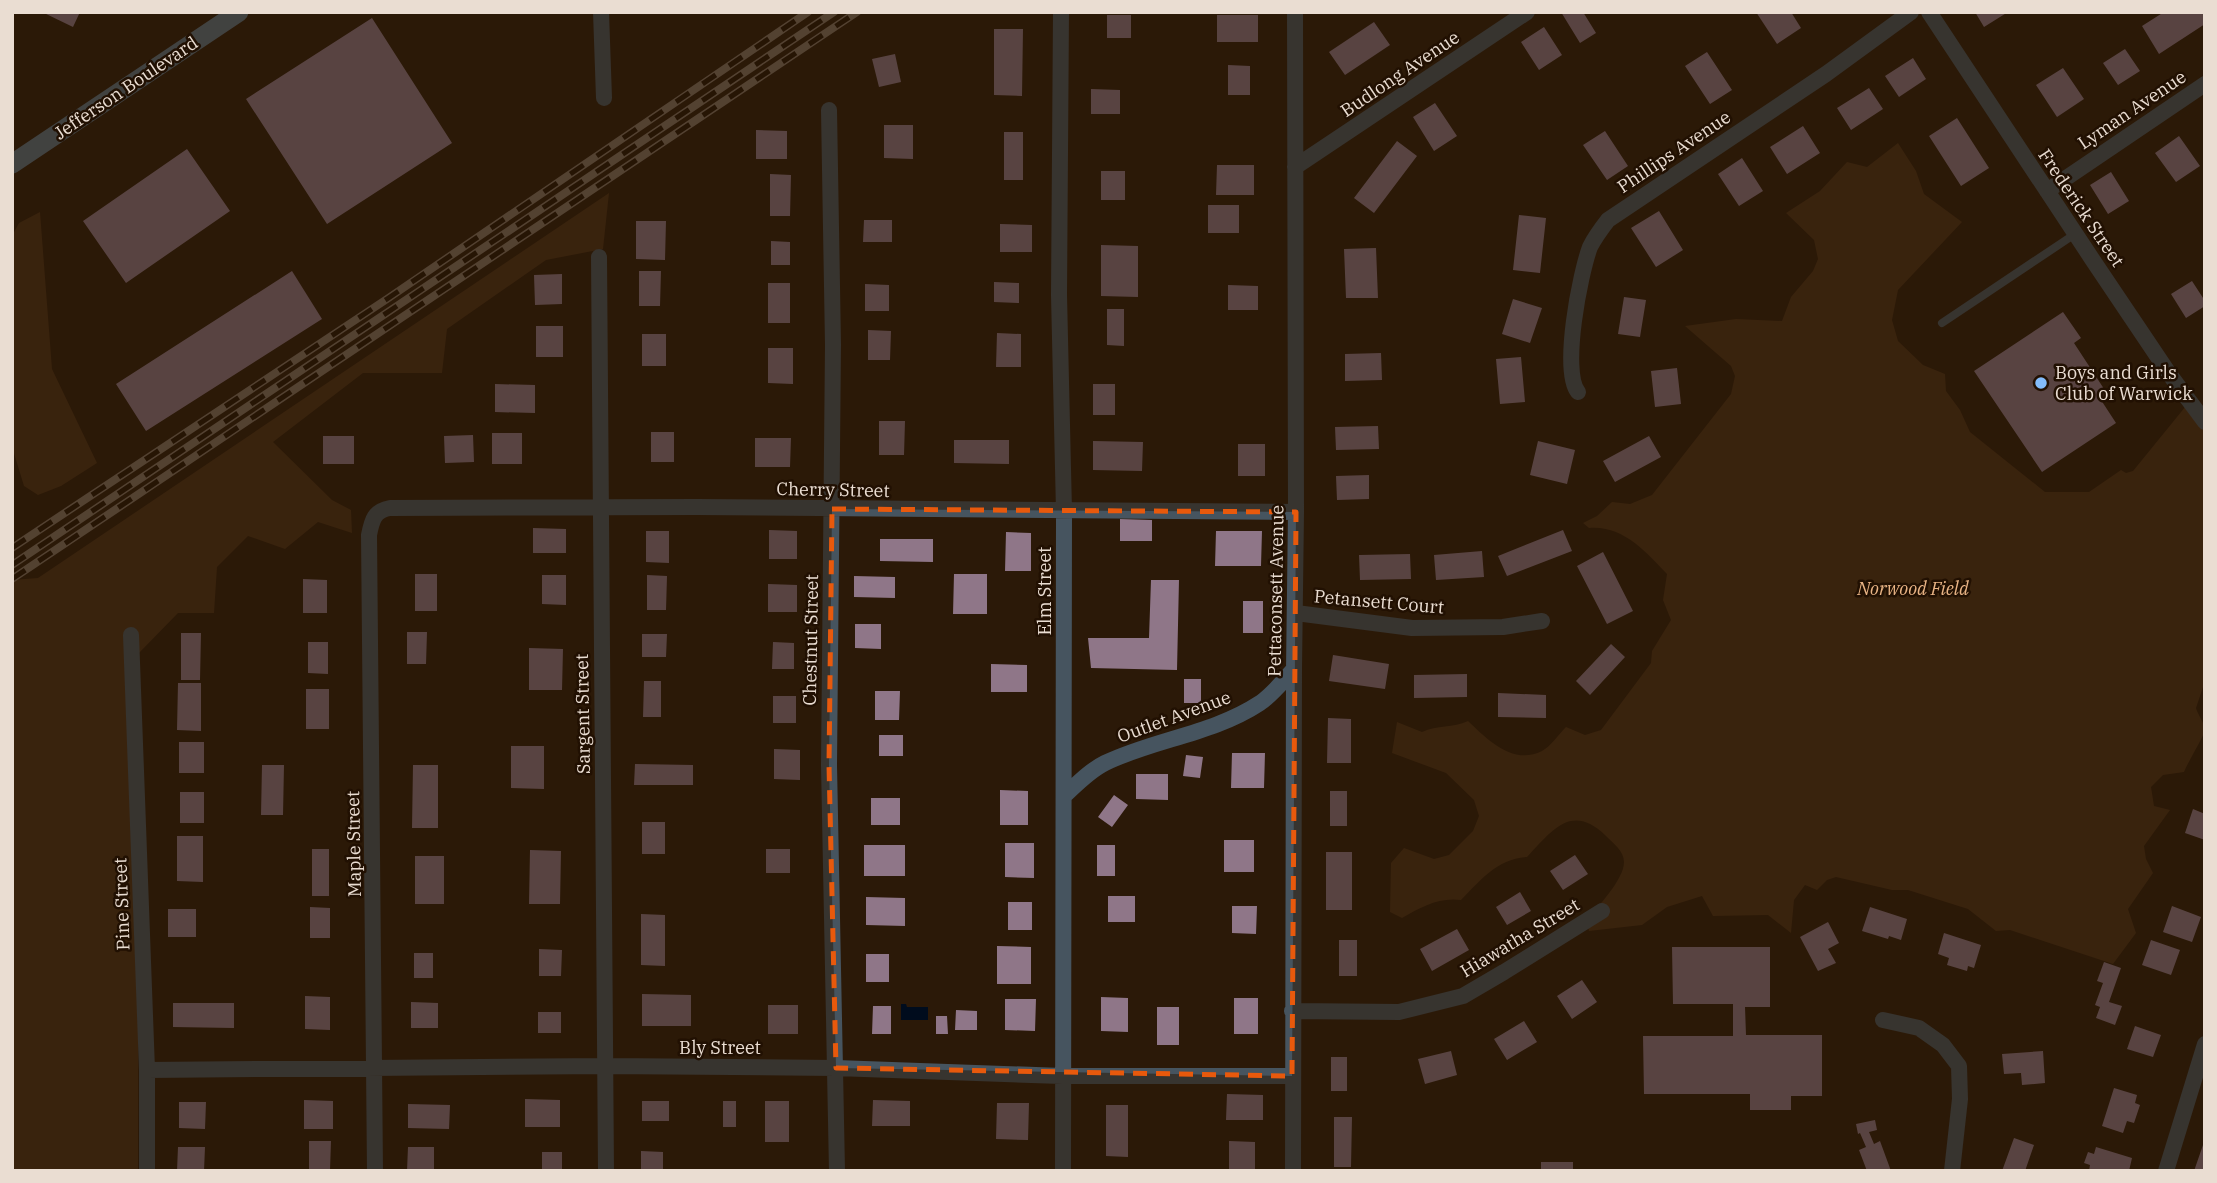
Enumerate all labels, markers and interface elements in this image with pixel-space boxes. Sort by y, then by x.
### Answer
street label: Budlong Avenue [1336,25,1463,122]
street label: Jefferson Boulevard [49,31,202,144]
street label: Lyman Avenue [2073,65,2190,154]
street label: Phillips Avenue [1613,105,1735,198]
street label: Frederick Street [2033,144,2129,271]
place label: Boys and Girls Club of Warwick [2055,361,2193,405]
marker: Boys and Girls Club of Warwick [2033,375,2049,391]
street label: Cherry Street [776,477,890,502]
street label: Pettaconsett Avenue [1263,505,1288,677]
street label: Elm Street [1033,547,1056,635]
street label: Chestnut Street [798,574,823,706]
park label: Norwood Field [1856,577,1969,600]
street label: Petansett Court [1313,584,1445,619]
street label: Sargent Street [570,654,595,774]
street label: Outlet Avenue [1114,685,1234,748]
street label: Maple Street [341,791,366,897]
street label: Pine Street [108,857,135,951]
street label: Hiawatha Street [1456,893,1584,982]
street label: Bly Street [679,1036,761,1059]

